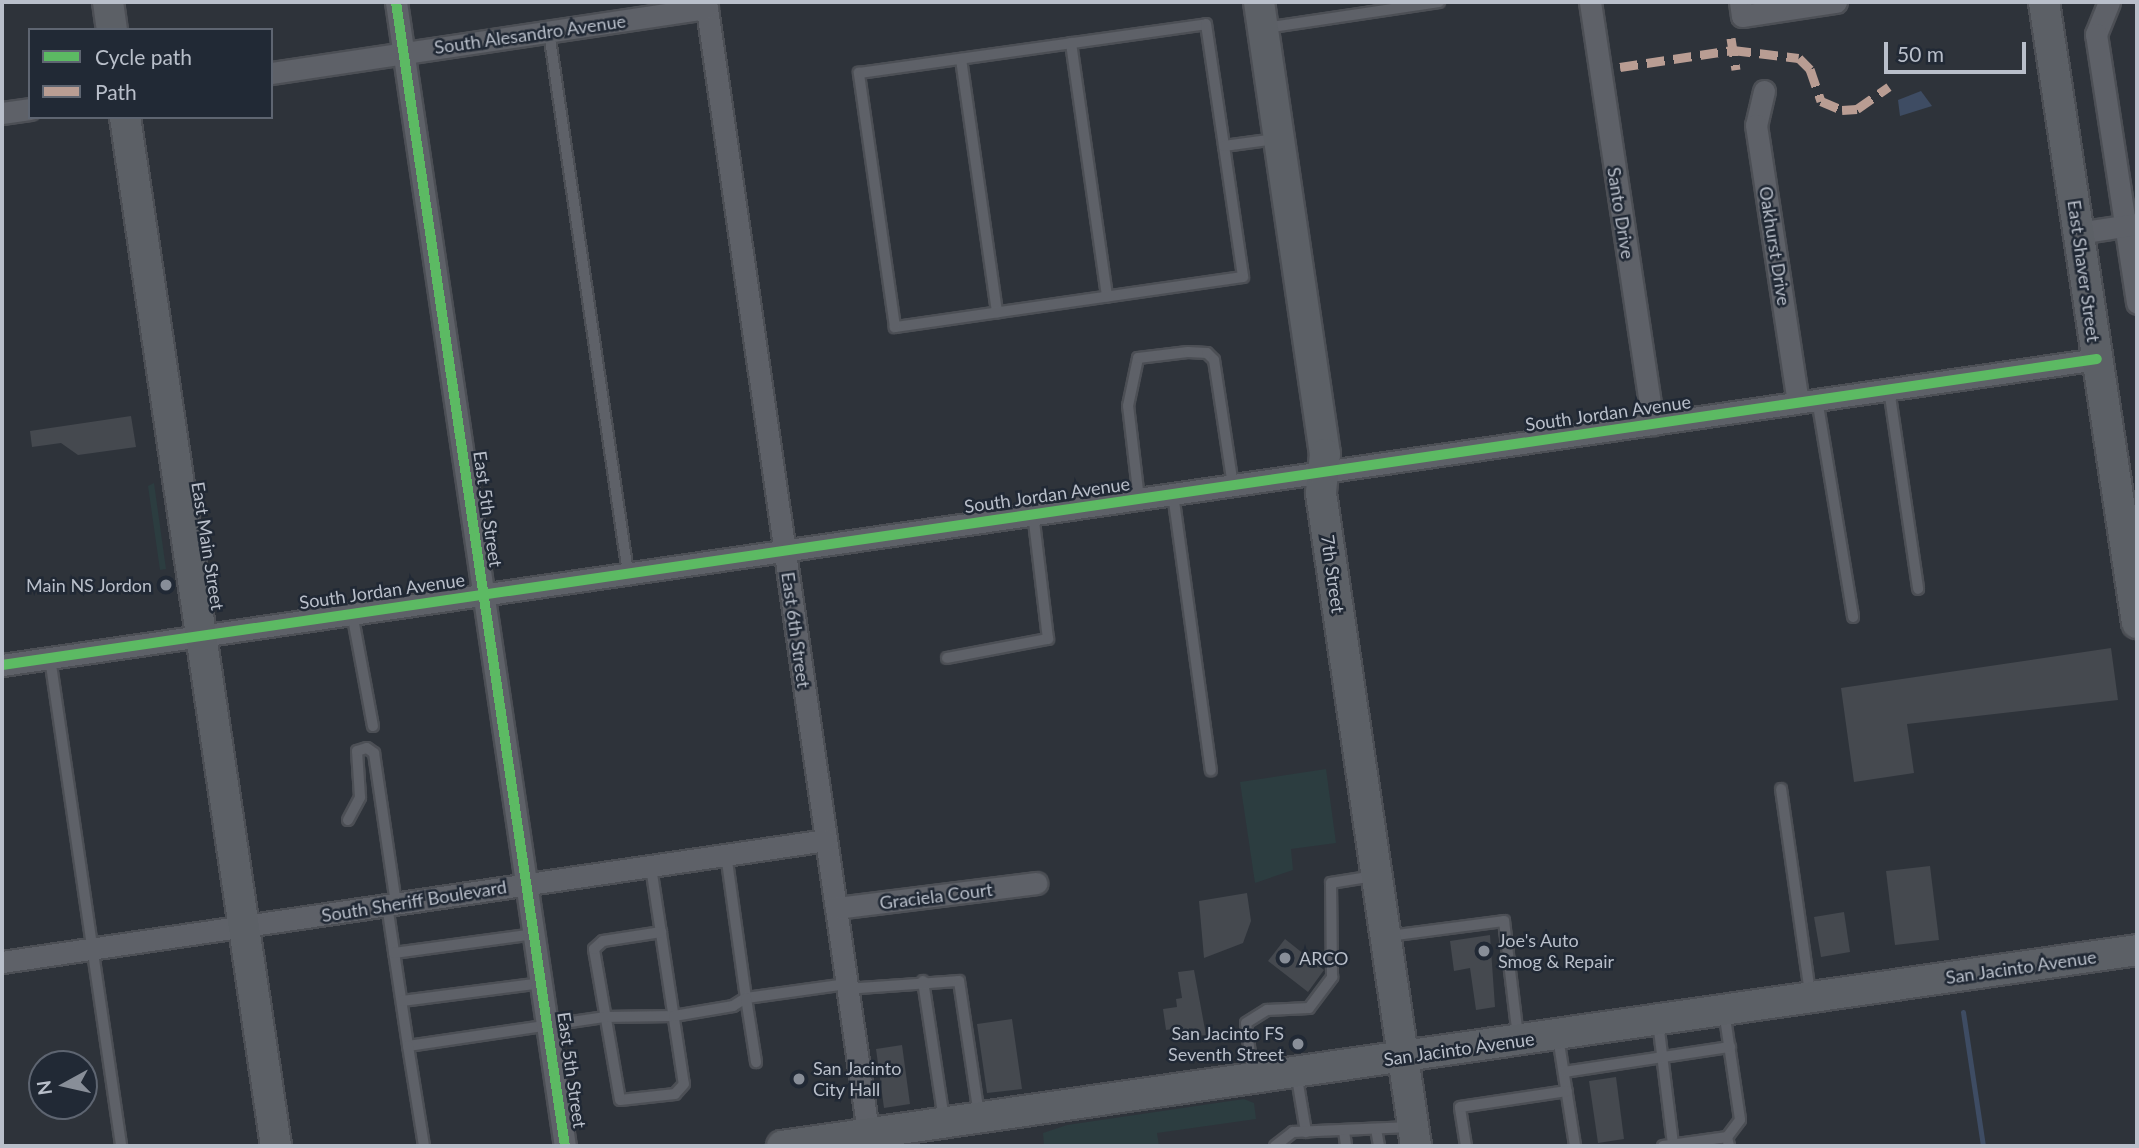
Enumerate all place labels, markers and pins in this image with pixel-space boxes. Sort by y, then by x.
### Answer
place label: Main NS Jordon [26,574,152,596]
marker: Main NS Jordon [158,577,174,593]
place label: Joe's Auto Smog & Repair [1498,930,1614,972]
marker: Joe's Auto Smog & Repair [1476,943,1492,959]
place label: ARCO [1299,947,1349,969]
marker: ARCO [1277,950,1293,966]
place label: San Jacinto FS Seventh Street [1168,1023,1284,1066]
marker: San Jacinto FS Seventh Street [1290,1036,1306,1052]
place label: San Jacinto City Hall [813,1058,902,1100]
marker: San Jacinto City Hall [791,1071,807,1087]

